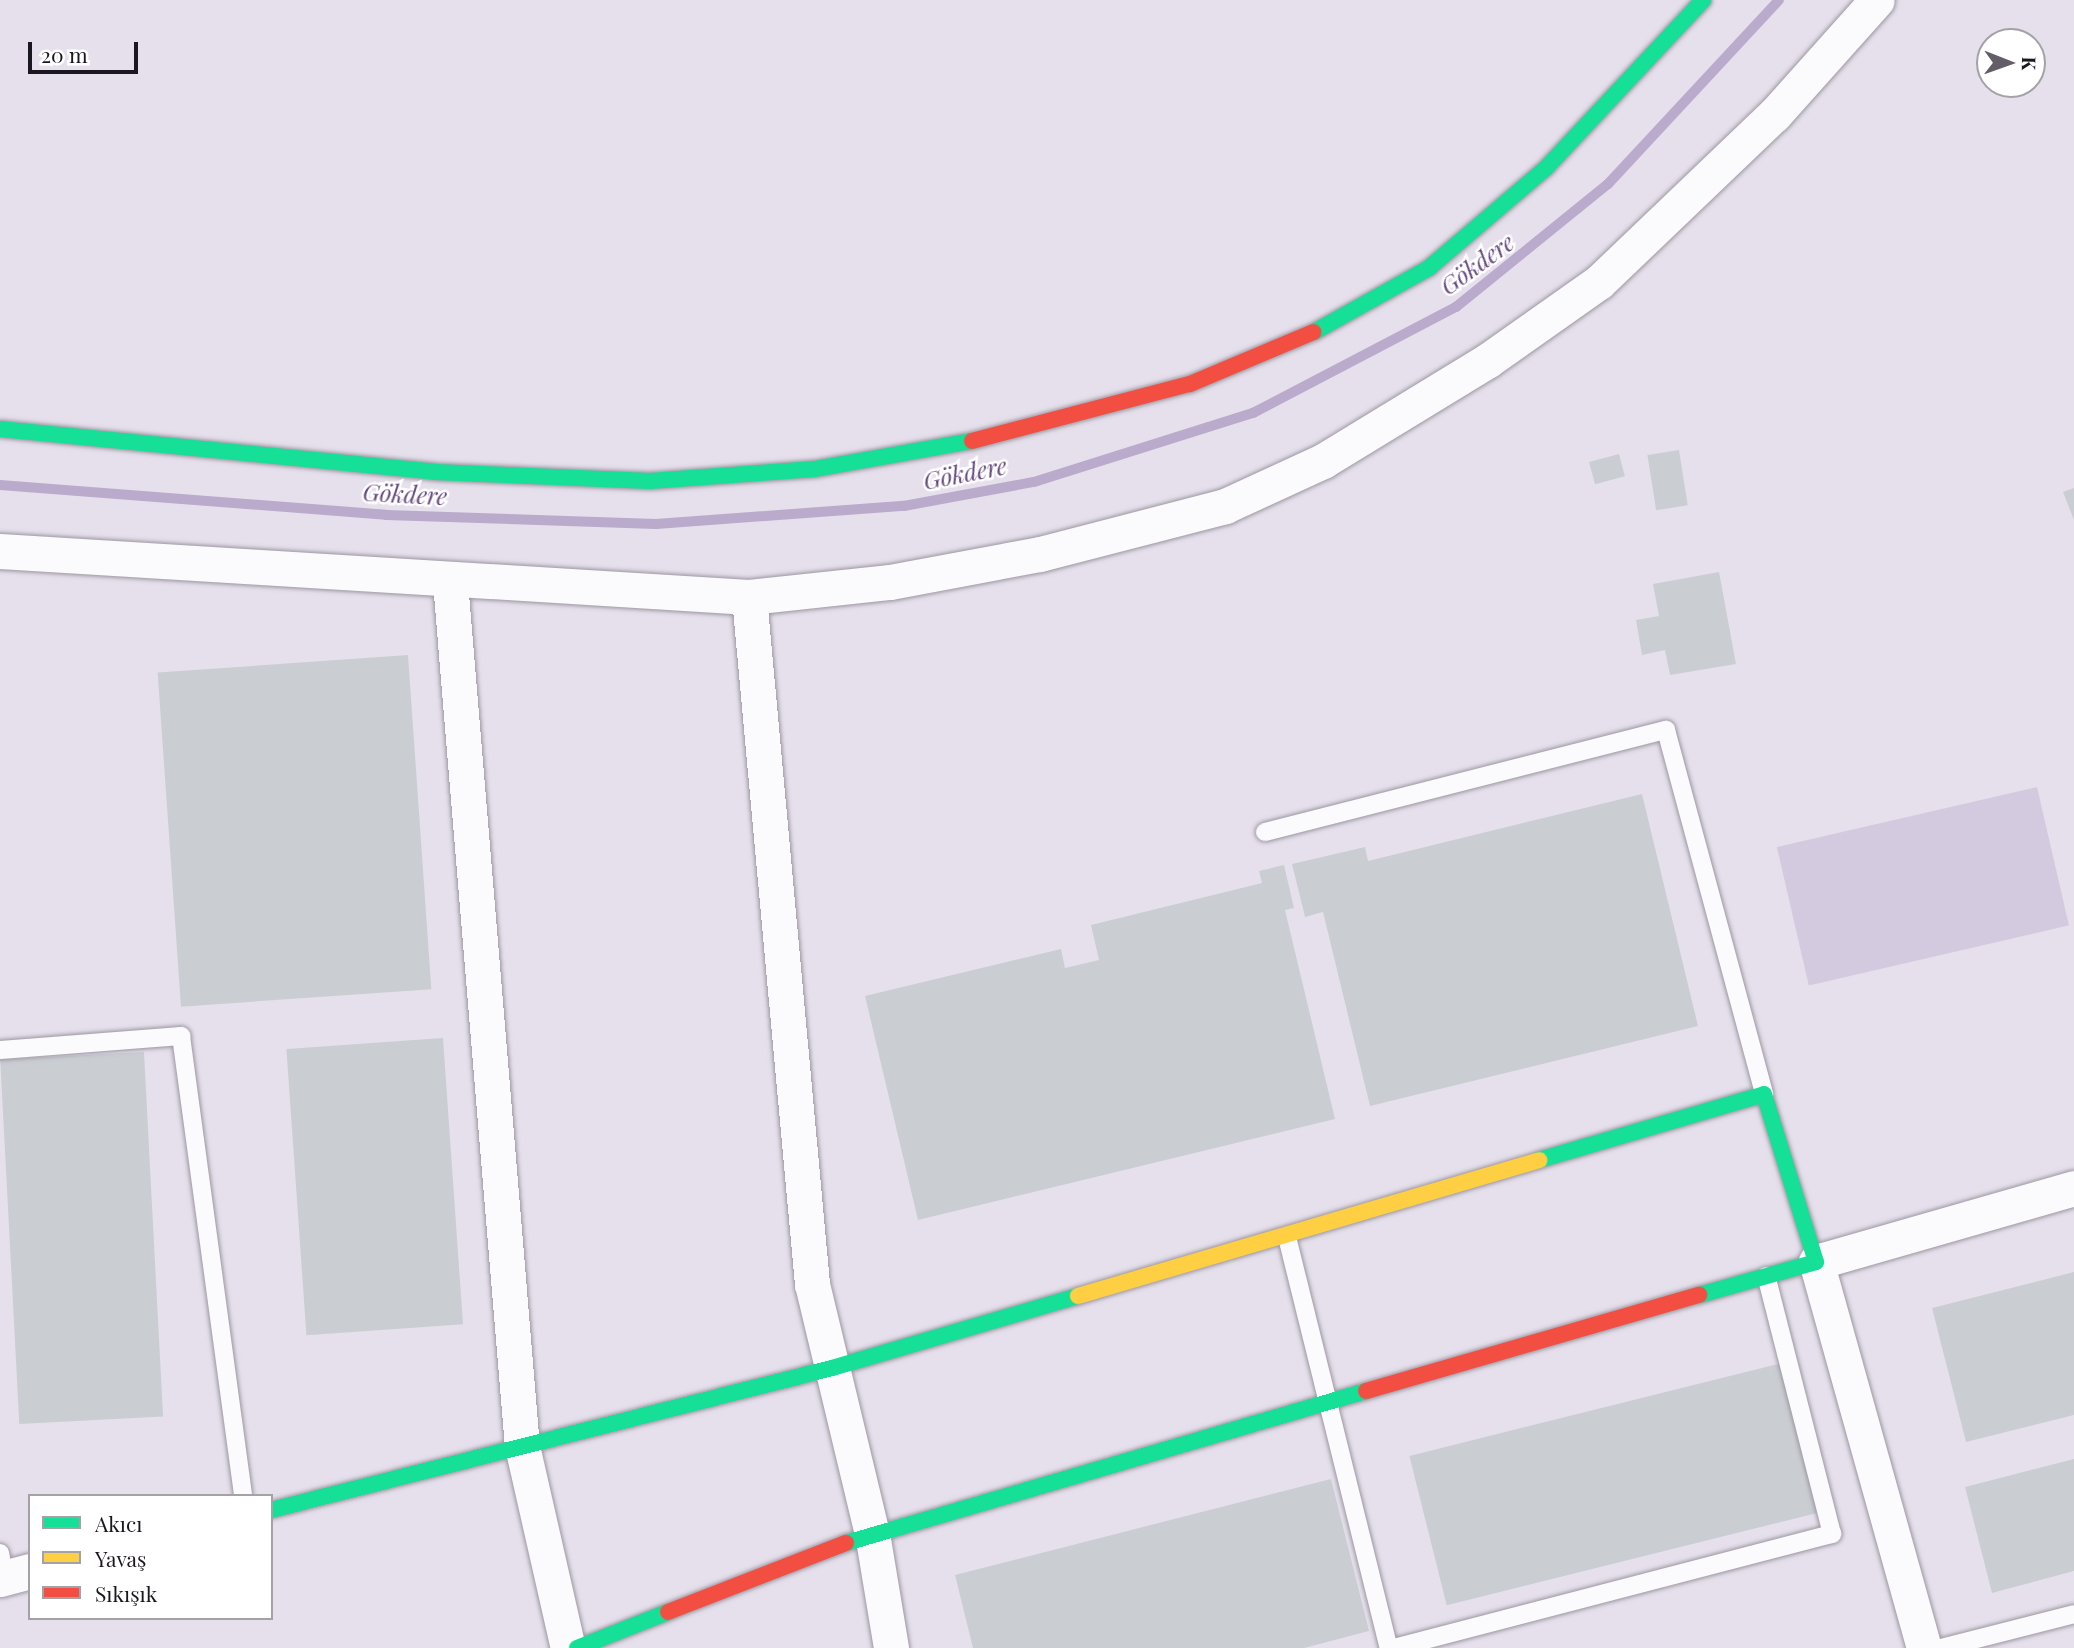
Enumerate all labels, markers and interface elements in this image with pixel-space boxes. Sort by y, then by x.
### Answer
scale bar [32,28,142,72]
north arrow [1976,28,2046,98]
text: 20 m [41,40,88,68]
text: K [2017,56,2043,70]
water label: Gökdere [1434,228,1520,300]
water label: Gökdere [921,451,1009,495]
water label: Gökdere [362,477,448,511]
legend [28,1494,273,1620]
text: Akıcı [95,1509,142,1537]
text: Yavaş [95,1544,146,1572]
text: Sıkışık [95,1579,157,1607]

